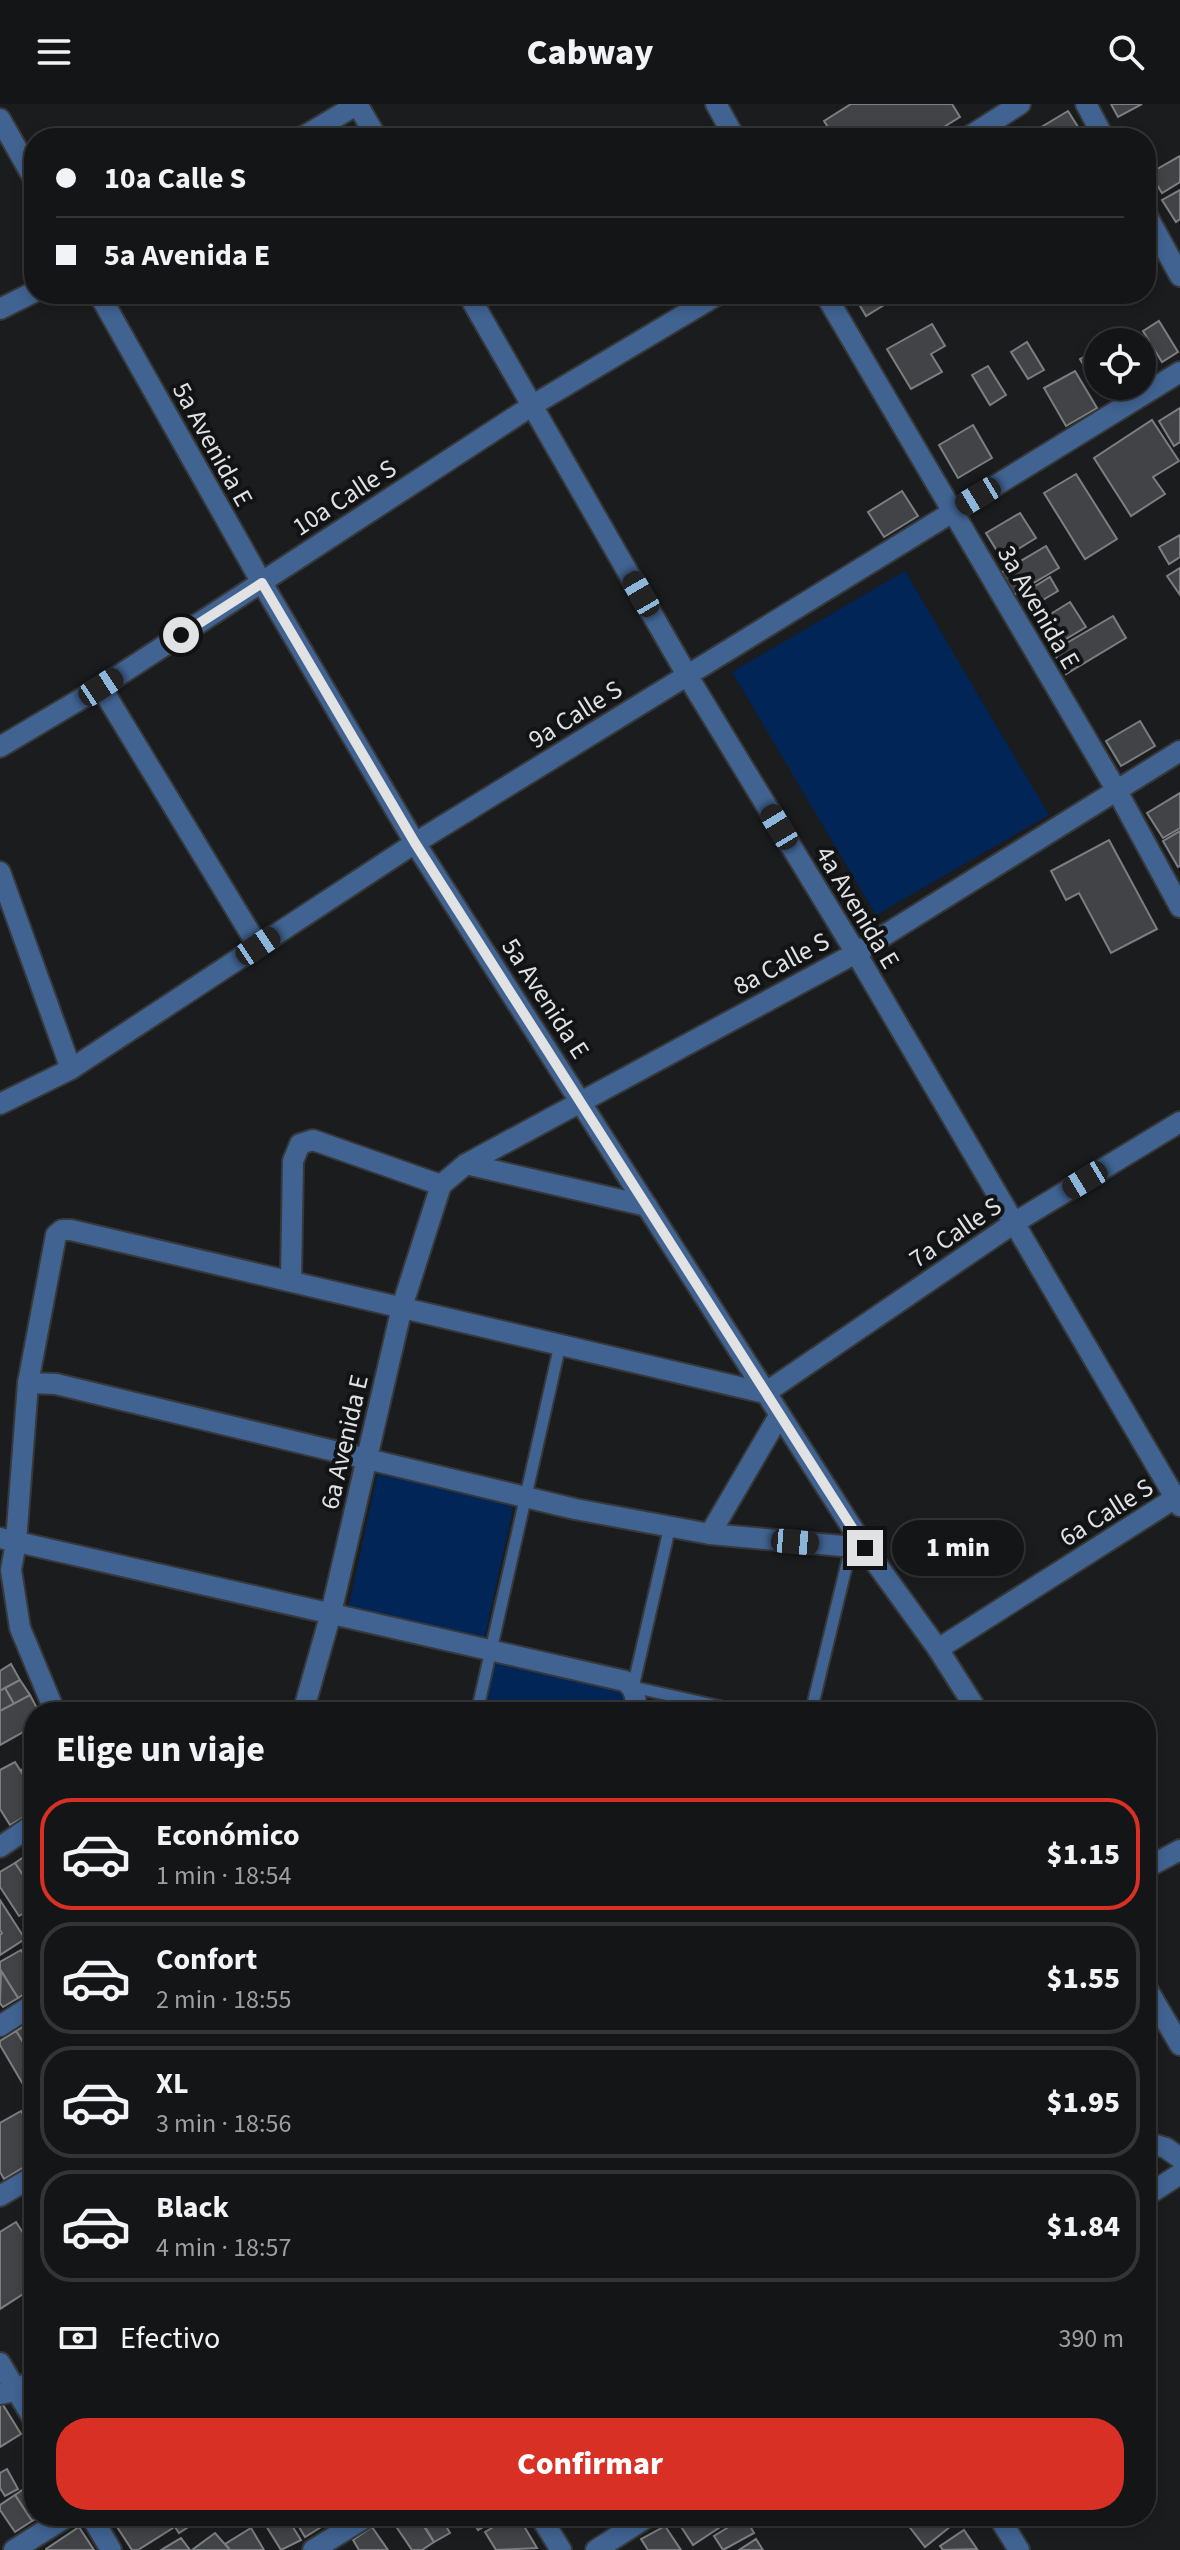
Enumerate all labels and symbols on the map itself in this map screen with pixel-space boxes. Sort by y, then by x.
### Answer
street label: 5a Avenida E [163,375,262,513]
street label: 10a Calle S [285,450,404,545]
car [951,473,1005,519]
street label: 3a Avenida E [988,539,1089,676]
car [619,567,663,621]
route start [163,617,199,653]
car [74,664,128,710]
street label: 9a Calle S [521,671,629,758]
car [756,800,802,854]
street label: 4a Avenida E [806,839,909,976]
car [231,923,285,969]
street label: 8a Calle S [726,923,836,1004]
street label: 5a Avenida E [493,931,598,1066]
car [1058,1157,1112,1203]
street label: 7a Calle S [902,1188,1009,1277]
street label: 6a Avenida E [311,1371,378,1513]
street label: 6a Calle S [1052,1469,1160,1556]
callout: 1 min [893,1520,1025,1576]
car [770,1528,820,1556]
route end [847,1530,883,1566]

